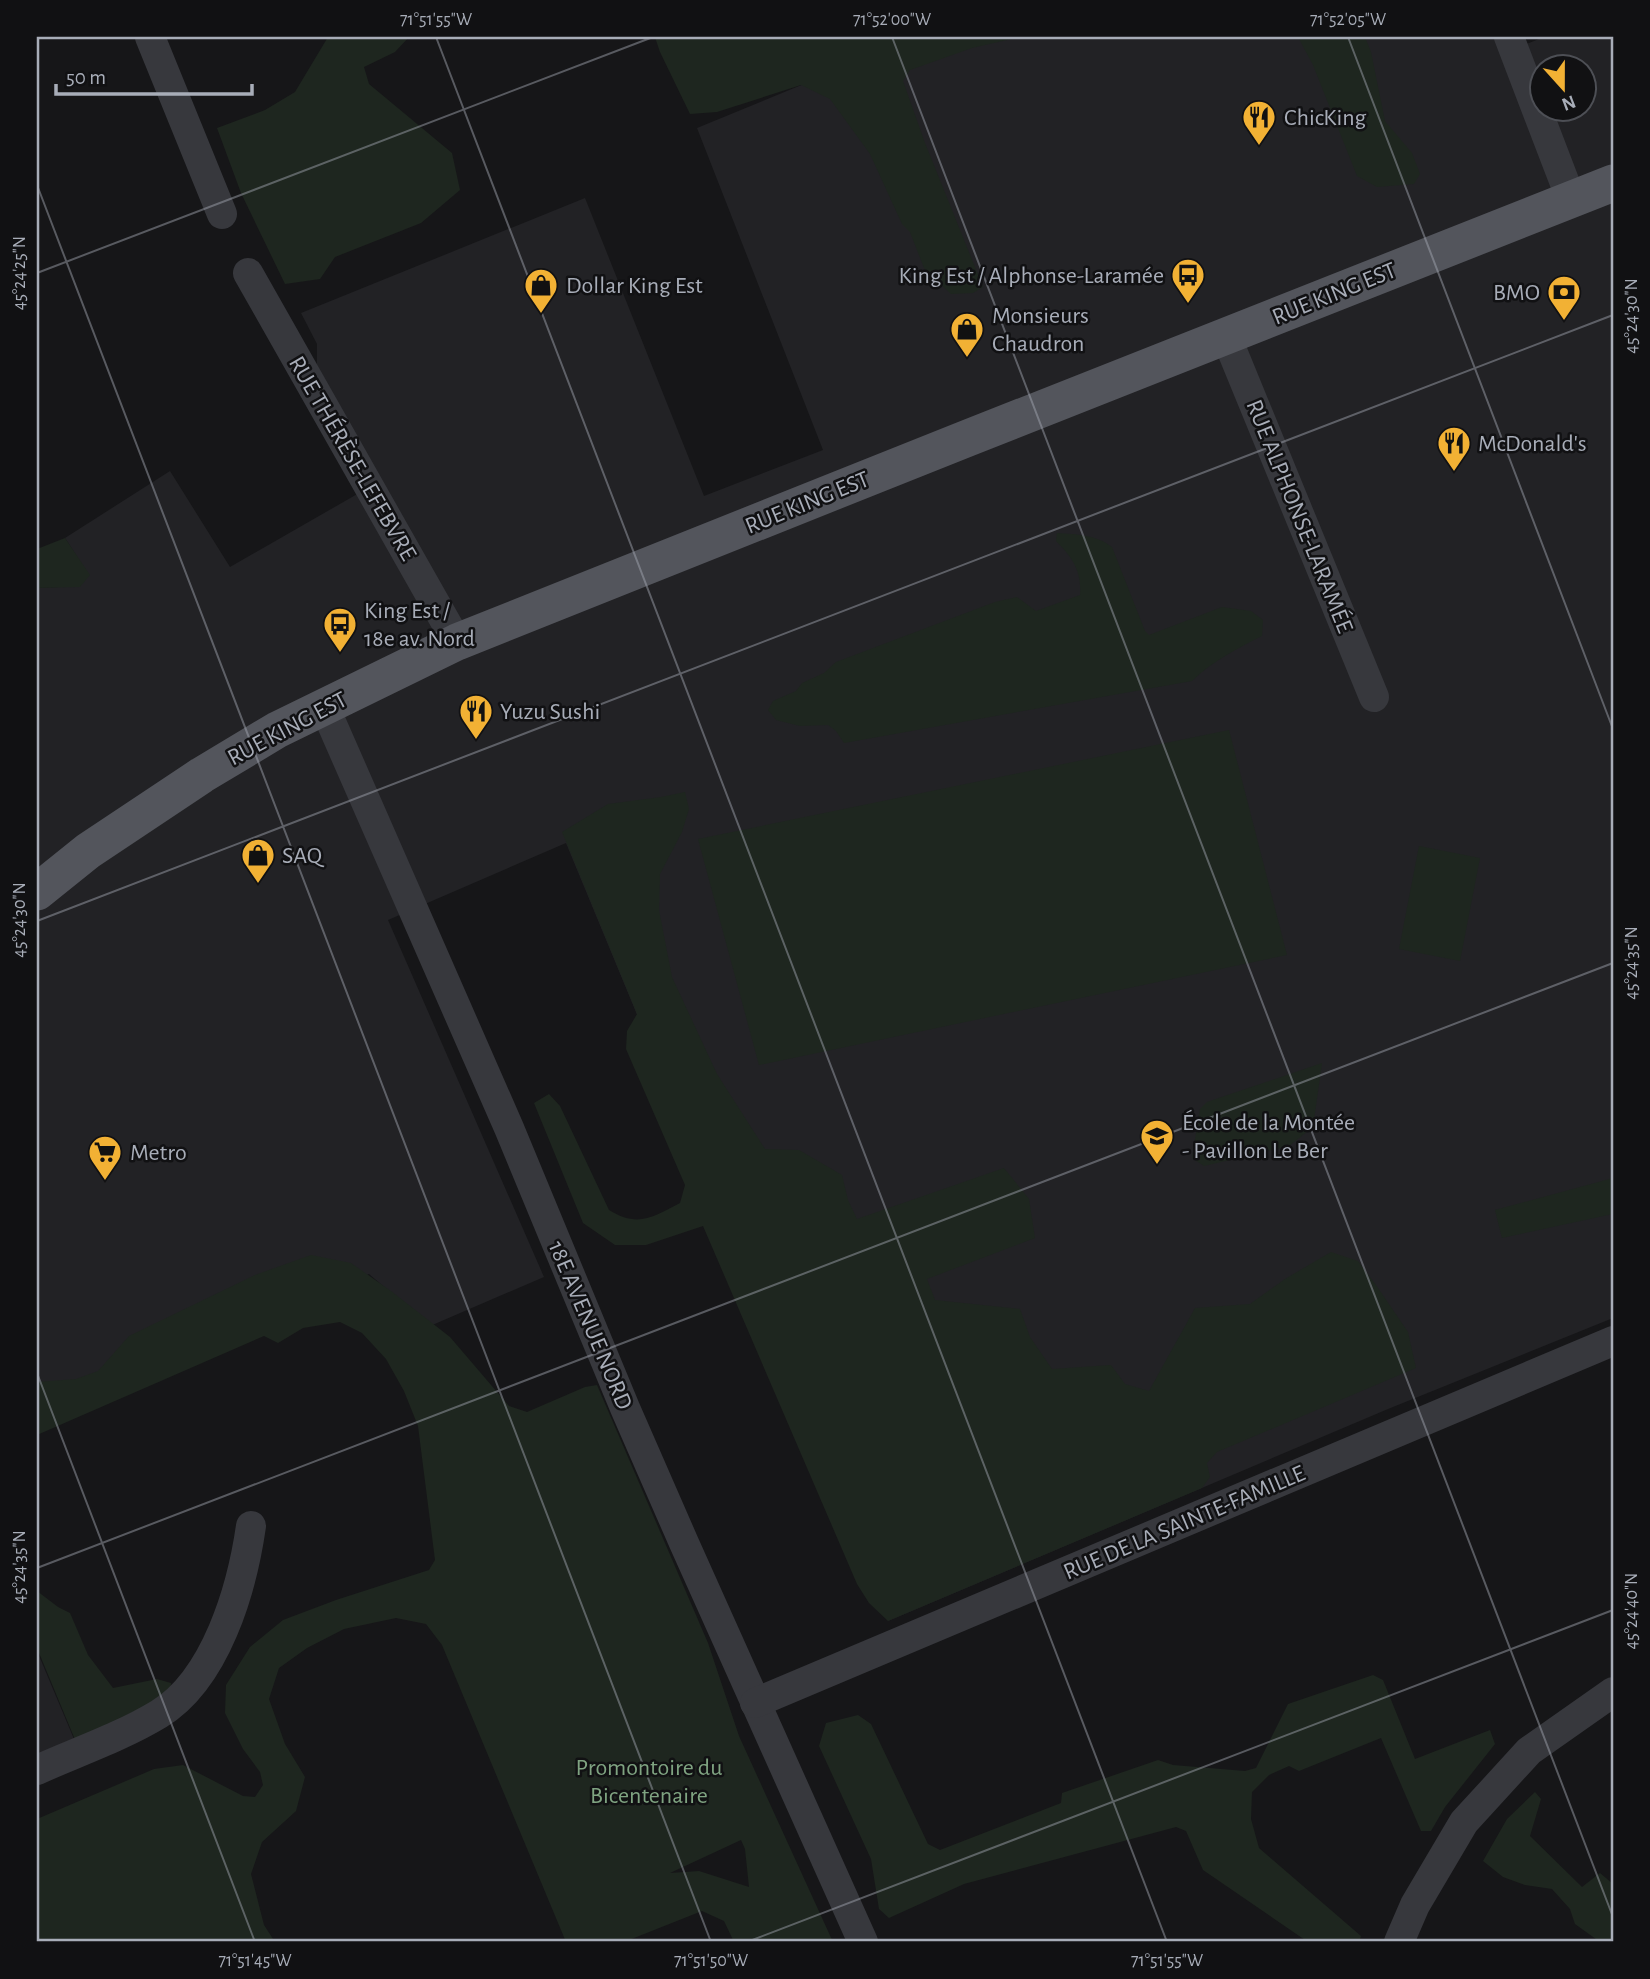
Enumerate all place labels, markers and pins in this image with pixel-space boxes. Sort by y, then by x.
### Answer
restaurant icon: ChicKing [1240,98,1278,147]
place label: ChicKing [1284,106,1367,130]
bus stop icon: King Est / Alphonse-Laramée [1169,256,1207,305]
place label: King Est / Alphonse-Laramée [899,264,1164,288]
shop icon: Dollar King Est [522,266,560,315]
bank icon: BMO [1545,273,1583,322]
place label: Dollar King Est [566,274,703,298]
place label: BMO [1493,281,1540,305]
place label: Monsieurs Chaudron [992,304,1089,356]
shop icon: Monsieurs Chaudron [948,310,986,359]
restaurant icon: McDonald's [1435,424,1473,473]
place label: McDonald's [1478,432,1587,456]
place label: King Est / 18e av. Nord [364,599,475,651]
bus stop icon: King Est / 18e av. Nord [321,605,359,654]
restaurant icon: Yuzu Sushi [457,692,495,741]
place label: Yuzu Sushi [500,700,600,724]
shop icon: SAQ [239,836,277,885]
place label: SAQ [282,844,325,868]
place label: École de la Montée - Pavillon Le Ber [1182,1109,1355,1163]
school or university icon: École de la Montée - Pavillon Le Ber [1138,1117,1176,1166]
supermarket icon: Metro [86,1133,124,1182]
place label: Metro [130,1141,187,1165]

